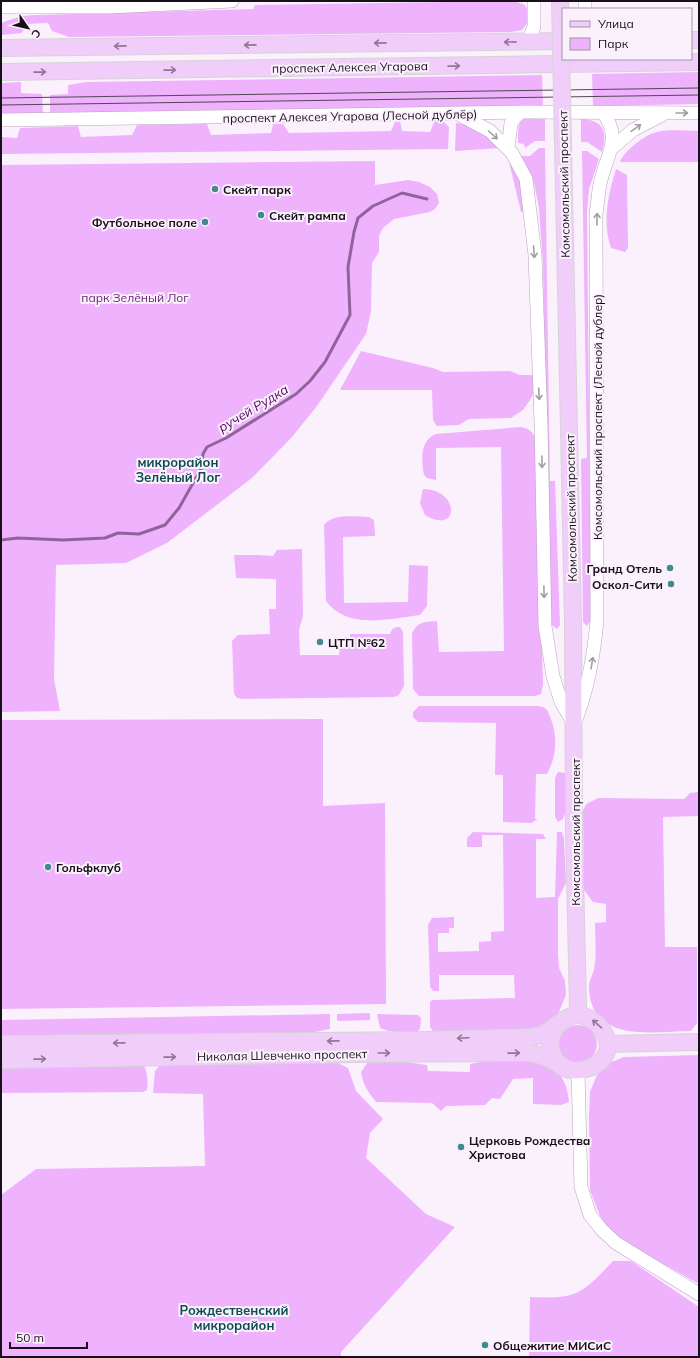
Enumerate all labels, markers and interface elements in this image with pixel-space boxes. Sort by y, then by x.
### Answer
north arrow [8,8,48,48]
legend [562,8,692,60]
text: Улица [597,16,634,31]
text: С [28,27,44,41]
text: Парк [598,36,629,51]
one-way arrow [504,38,517,45]
one-way arrow [374,39,387,47]
one-way arrow [244,41,257,48]
one-way arrow [114,42,127,50]
street label: проспект Алексея Угарова [272,58,428,76]
one-way arrow [447,62,460,70]
one-way arrow [163,66,176,74]
one-way arrow [33,68,46,75]
street label: проспект Алексея Угарова (Лесной дублёр) [223,106,477,126]
one-way arrow [675,109,688,117]
street label: Комсомольский проспект [555,110,573,258]
one-way arrow [631,124,642,132]
one-way arrow [488,130,498,139]
place label: Скейт парк [223,182,291,197]
marker: Скейт парк [210,184,220,194]
place label: Скейт рампа [269,208,346,223]
marker: Скейт рампа [256,210,266,220]
one-way arrow [593,213,601,226]
place label: Футбольное поле [92,215,197,230]
marker: Футбольное поле [200,217,210,227]
one-way arrow [531,246,538,259]
park label: парк Зелёный Лог [81,290,189,305]
street label: Комсомольский проспект (Лесной дублер) [590,294,605,540]
water label: ручей Рудка [215,381,291,435]
one-way arrow [536,387,543,400]
street label: Комсомольский проспект [562,434,580,582]
district label: микрорайон Зелёный Лог [136,454,220,485]
one-way arrow [538,455,546,468]
place label: Гранд Отель [587,561,662,576]
marker: Гранд Отель [665,563,675,573]
place label: Оскол-Сити [592,577,663,592]
marker: Оскол-Сити [666,579,676,589]
one-way arrow [541,585,548,598]
place label: ЦТП №62 [328,635,385,650]
marker: ЦТП №62 [315,637,325,647]
one-way arrow [588,657,596,670]
street label: Комсомольский проспект [568,758,583,906]
place label: Гольфклуб [56,860,121,875]
marker: Гольфклуб [43,862,53,872]
one-way arrow [591,1020,602,1029]
one-way arrow [457,1034,470,1042]
one-way arrow [327,1037,340,1045]
one-way arrow [113,1039,126,1047]
street label: Николая Шевченко проспект [197,1046,368,1064]
one-way arrow [377,1049,390,1057]
one-way arrow [507,1049,520,1057]
one-way arrow [163,1053,176,1061]
one-way arrow [33,1055,46,1063]
place label: Церковь Рождества Христова [468,1133,590,1162]
marker: Церковь Рождества Христова [456,1142,466,1152]
district label: Рождественский микрорайон [180,1302,288,1333]
scale bar [10,1324,87,1350]
text: 50 m [16,1330,44,1345]
place label: Общежитие МИСиС [493,1338,611,1353]
marker: Общежитие МИСиС [480,1340,490,1350]

